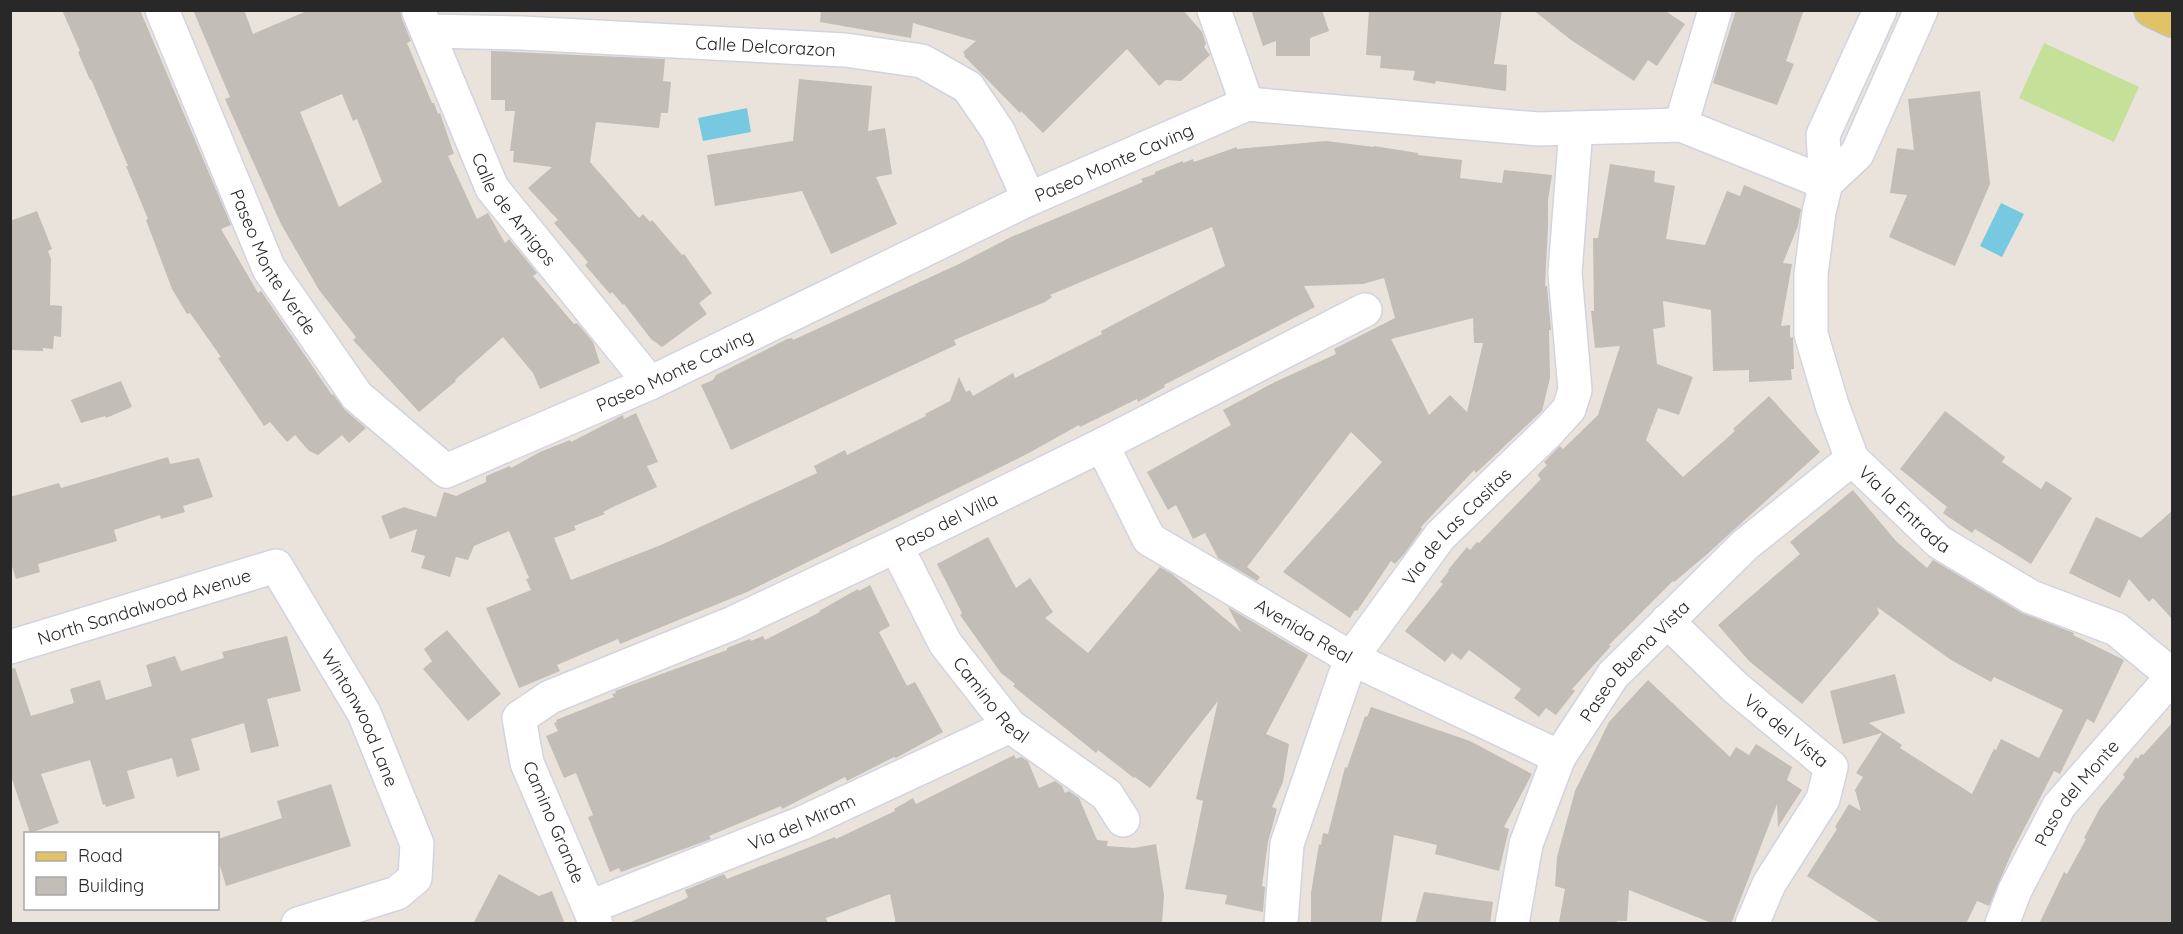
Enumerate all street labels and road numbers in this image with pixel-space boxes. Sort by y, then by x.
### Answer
street label: Calle Delcorazon [695,31,837,61]
street label: Paseo Monte Caving [1031,117,1197,207]
street label: Calle de Amigos [467,149,562,270]
street label: Paseo Monte Verde [226,186,322,339]
street label: Paseo Monte Caving [592,323,757,416]
street label: Via la Entrada [1854,460,1955,558]
street label: Via de Las Casitas [1397,462,1516,590]
street label: Paso del Villa [891,487,1001,556]
street label: North Sandalwood Avenue [34,563,254,650]
street label: Avenida Real [1251,593,1357,668]
street label: Paseo Buena Vista [1574,595,1694,726]
street label: Wintonwood Lane [317,644,404,790]
street label: Camino Real [948,652,1034,748]
street label: Via del Vista [1740,688,1834,772]
street label: Paso del Monte [2029,735,2124,850]
street label: Camino Grande [518,757,590,887]
street label: Via del Miram [744,788,859,855]

